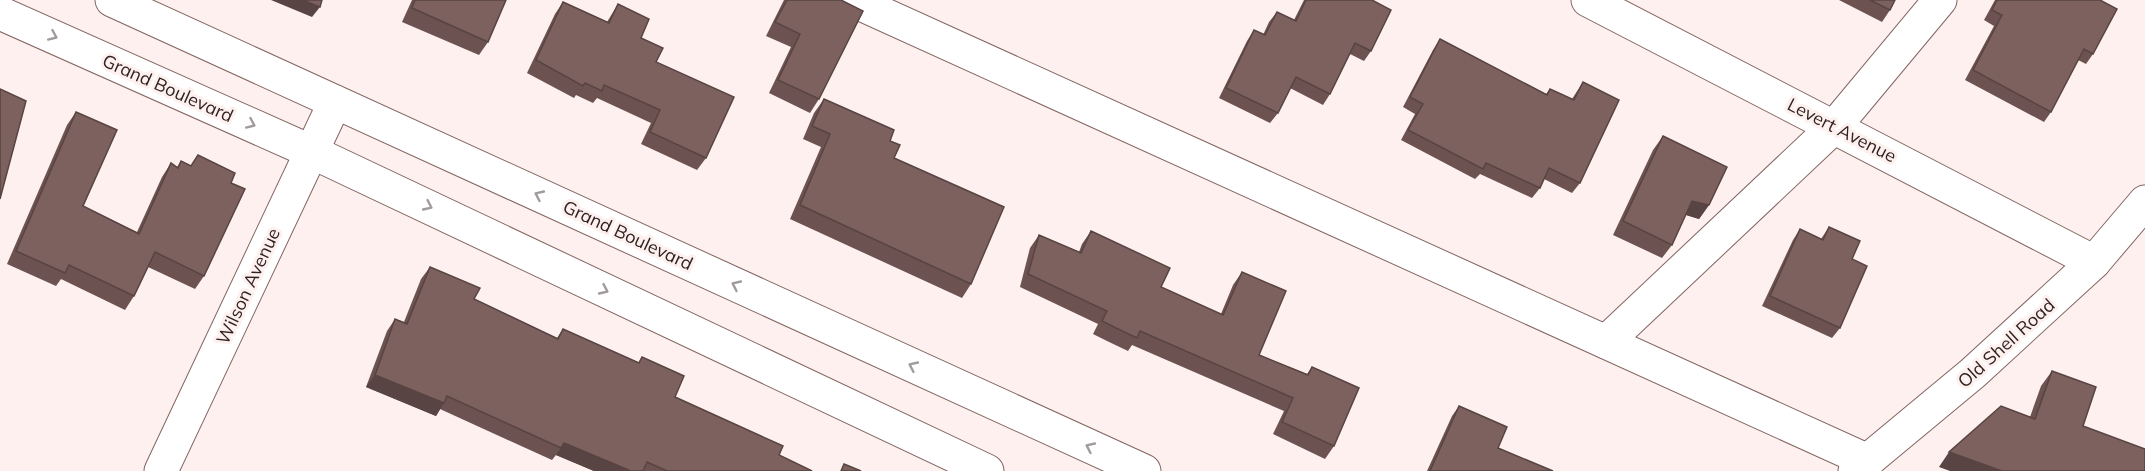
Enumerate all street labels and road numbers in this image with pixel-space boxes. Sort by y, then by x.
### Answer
street label: Grand Boulevard [99,49,237,127]
street label: Levert Avenue [1784,93,1900,167]
street label: Grand Boulevard [559,195,697,275]
street label: Wilson Avenue [211,224,285,348]
street label: Old Shell Road [1953,293,2059,393]

